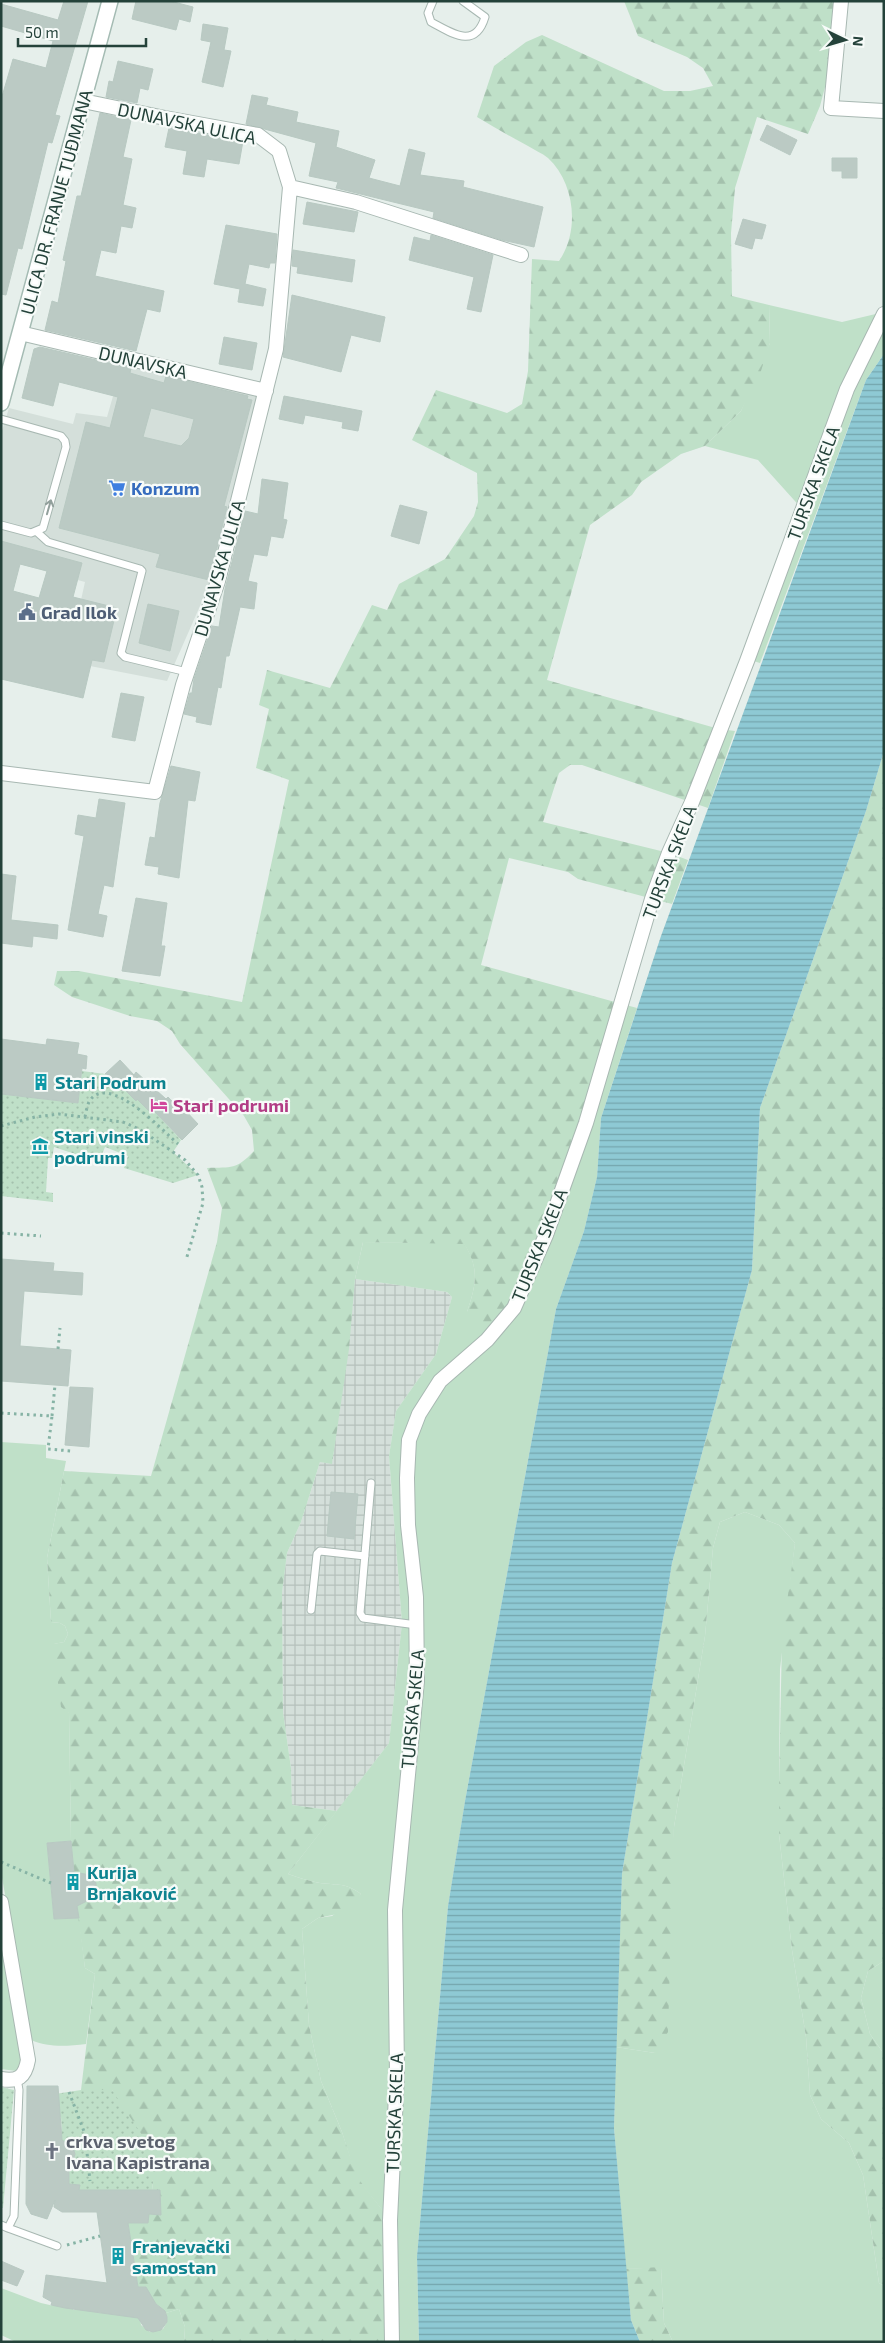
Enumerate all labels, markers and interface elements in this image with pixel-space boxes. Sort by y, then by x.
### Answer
scale bar [18,15,145,47]
north arrow [820,15,870,65]
text: 50 m [25,23,59,41]
text: N [850,35,867,47]
street label: ULICA DR. FRANJE TUĐMANA [15,86,97,317]
street label: DUNAVSKA ULICA [116,98,259,149]
street label: DUNAVSKA [97,341,190,383]
street label: TURSKA SKELA [782,422,844,543]
place label: Konzum [131,477,200,499]
supermarket icon: Konzum [107,478,127,498]
street label: DUNAVSKA ULICA [189,496,249,639]
one-way arrow [45,499,55,515]
place label: Grad Ilok [41,601,117,623]
public building icon: Grad Ilok [17,602,37,622]
street label: TURSKA SKELA [637,801,701,922]
place label: Stari Podrum [55,1071,166,1093]
building icon: Stari Podrum [31,1072,51,1092]
place label: Stari podrumi [173,1094,289,1116]
hotel icon: Stari podrumi [149,1095,169,1115]
place label: Stari vinski podrumi [54,1125,149,1168]
museum icon: Stari vinski podrumi [30,1136,50,1156]
street label: TURSKA SKELA [506,1184,572,1305]
street label: TURSKA SKELA [396,1647,428,1770]
place label: Kurija Brnjaković [87,1861,177,1904]
building icon: Kurija Brnjaković [63,1872,83,1892]
street label: TURSKA SKELA [381,2052,407,2173]
place label: crkva svetog Ivana Kapistrana [66,2130,210,2173]
church icon: crkva svetog Ivana Kapistrana [42,2141,62,2161]
place label: Franjevački samostan [132,2235,230,2278]
building icon: Franjevački samostan [108,2246,128,2266]

